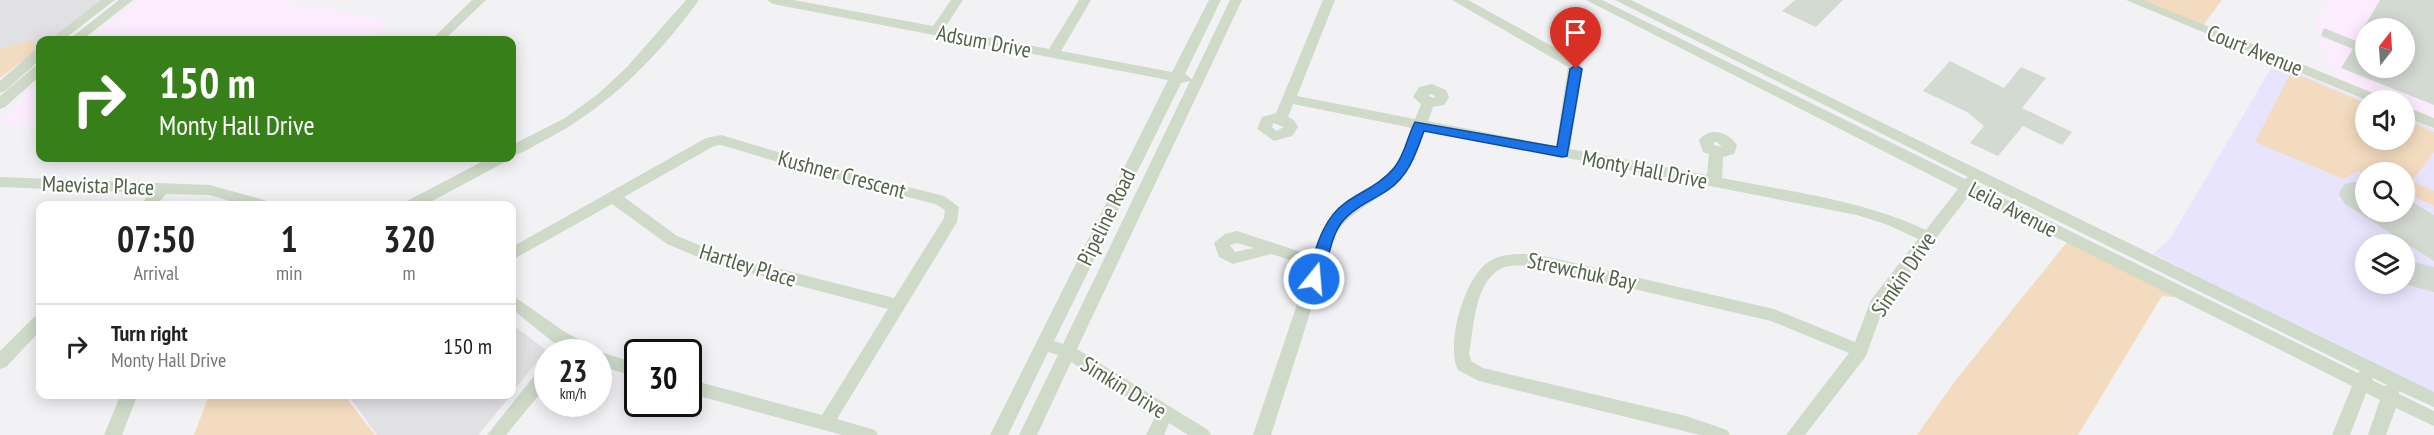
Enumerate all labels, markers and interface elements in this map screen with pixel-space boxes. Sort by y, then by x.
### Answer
pin [1550,7,1601,69]
icon: arrive [1559,16,1592,49]
street label: Adsum Drive [934,18,1034,64]
street label: Court Avenue [2203,18,2307,82]
north arrow [2355,18,2415,78]
map controls [2355,18,2415,294]
text: 150 m [159,55,256,110]
icon: right [60,60,138,138]
button: sound [2355,90,2415,150]
text: Monty Hall Drive [159,108,315,142]
street label: Monty Hall Drive [1580,143,1710,195]
street label: Kushner Crescent [775,144,909,204]
button: search [2355,162,2415,222]
street label: Pipeline Road [1071,164,1141,270]
street label: Maevista Place [41,169,155,201]
street label: Leila Avenue [1964,175,2062,243]
text: 07:50 [117,215,195,262]
text: 1 [280,215,298,262]
text: 320 [383,215,435,262]
street label: Simkin Drive [1865,226,1941,322]
button: layers [2355,234,2415,294]
street label: Hartley Place [696,237,800,293]
street label: Strewchuk Bay [1525,246,1640,296]
position arrow [1282,247,1346,311]
text: Arrival [133,260,179,286]
text: min [276,260,302,286]
text: m [403,260,416,286]
text: Turn right [111,319,188,347]
icon: right [60,330,93,363]
text: 150 m [443,332,492,360]
speed limit sign: 30 [624,339,702,417]
text: Monty Hall Drive [111,347,226,373]
street label: Simkin Drive [1076,350,1172,424]
text: 23 [559,351,587,390]
text: km/h [560,384,586,403]

